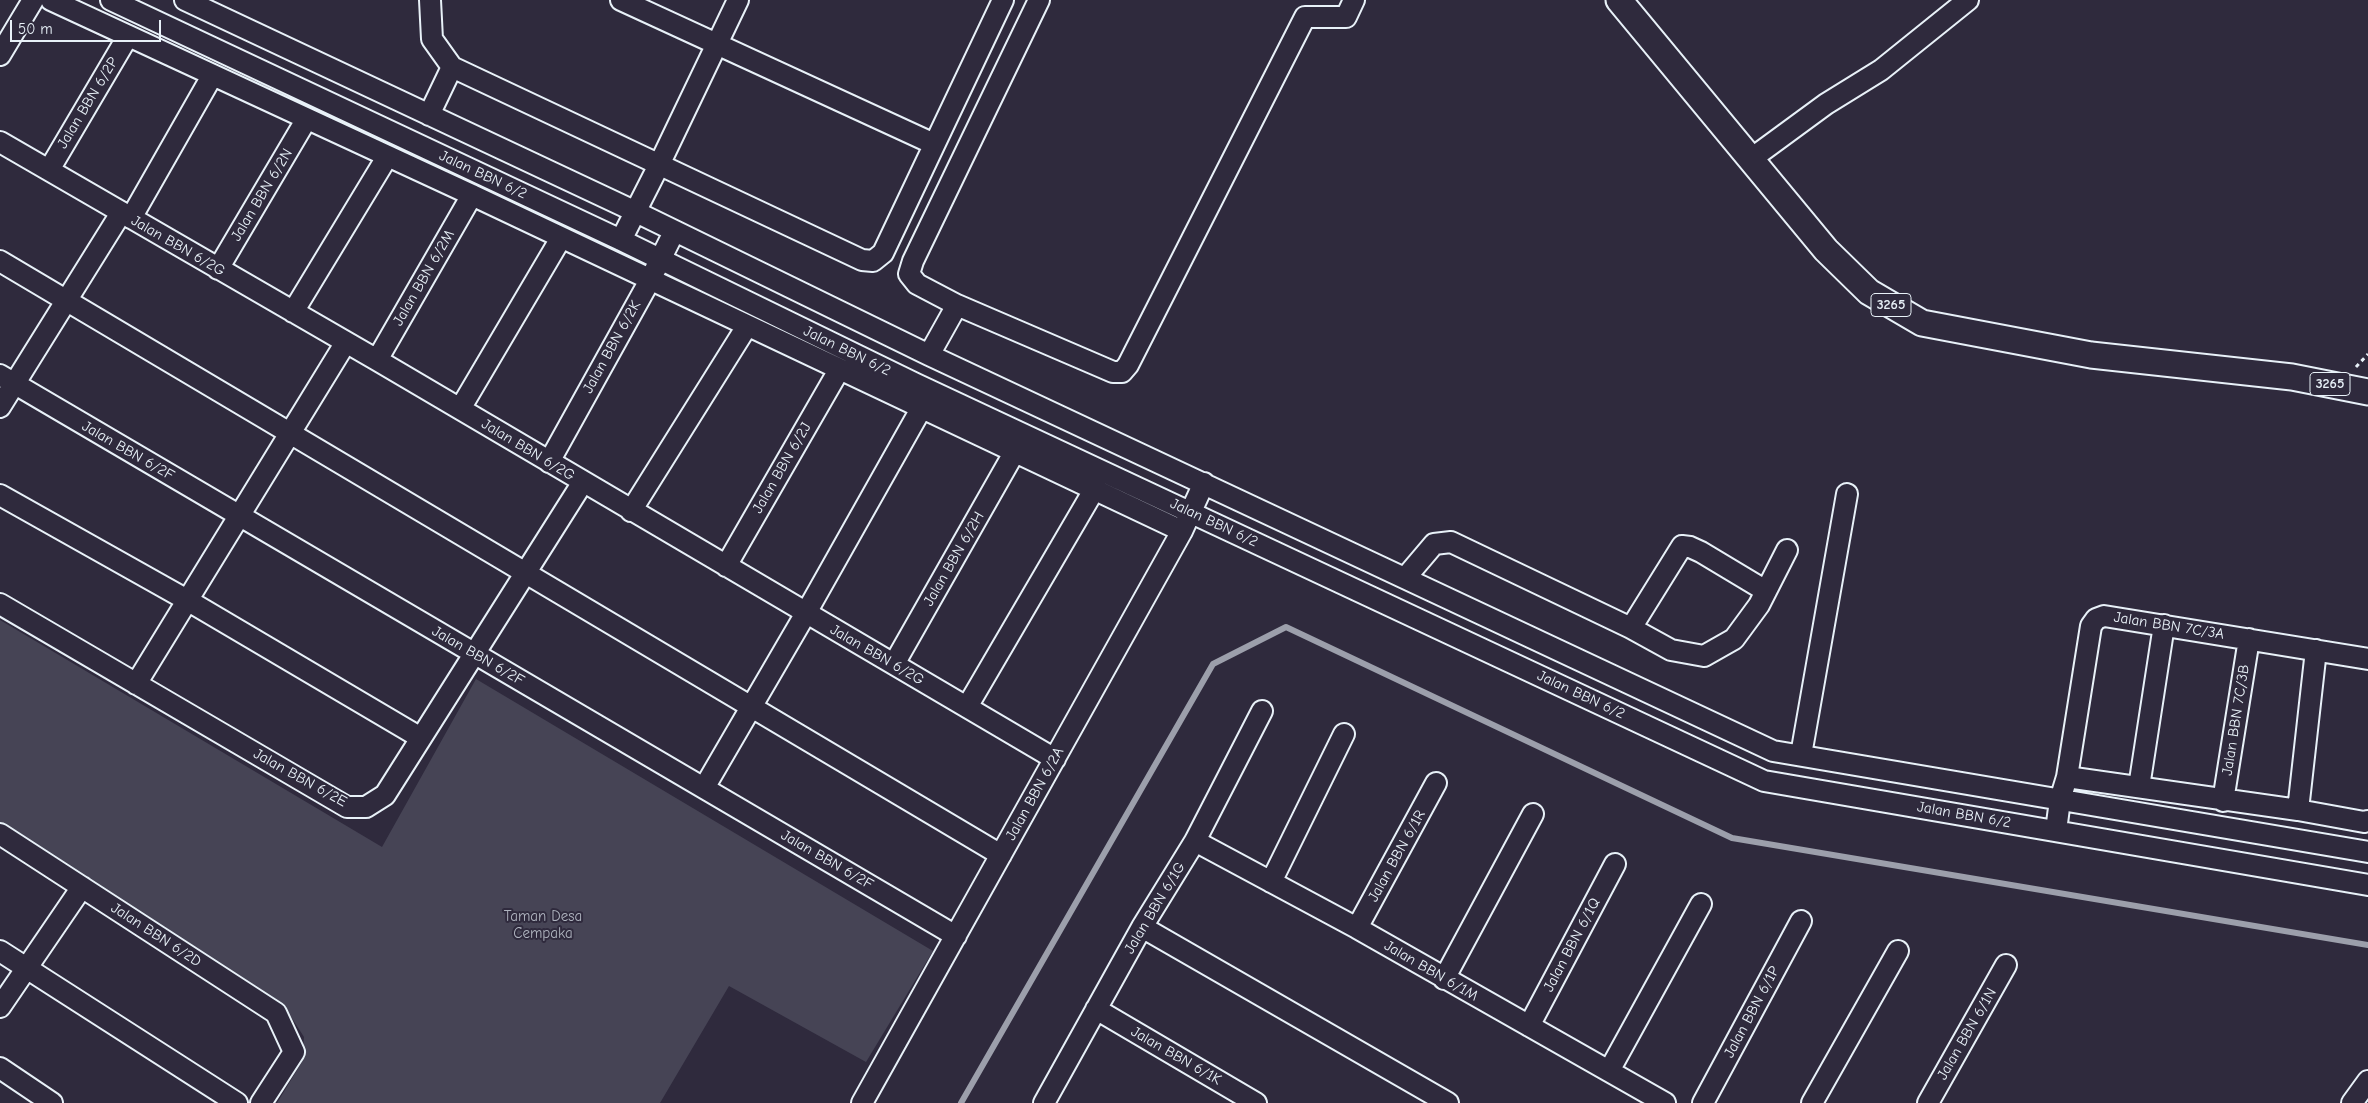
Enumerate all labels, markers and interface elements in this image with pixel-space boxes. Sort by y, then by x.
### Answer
scale bar [12,10,164,42]
text: 50 m [18,20,53,38]
street label: Jalan BBN 6/2P [54,54,122,152]
street label: Jalan BBN 6/2N [227,145,297,245]
street label: Jalan BBN 6/2 [436,147,530,203]
street label: Jalan BBN 6/2G [128,212,228,280]
street label: Jalan BBN 6/2M [389,227,459,329]
road number: 3265 [1871,294,1911,316]
street label: Jalan BBN 6/2K [579,297,645,397]
street label: Jalan BBN 6/2 [800,322,894,380]
road number: 3265 [2310,372,2350,396]
street label: Jalan BBN 6/2G [478,415,578,485]
street label: Jalan BBN 6/2F [79,417,177,485]
street label: Jalan BBN 6/2J [749,419,815,517]
street label: Jalan BBN 6/2 [1167,495,1261,551]
street label: Jalan BBN 6/2H [920,509,988,609]
street label: Jalan BBN 7C/3A [2113,608,2225,644]
street label: Jalan BBN 6/2G [827,621,927,689]
street label: Jalan BBN 6/2F [429,622,527,690]
street label: Jalan BBN 7C/3B [2218,663,2254,777]
street label: Jalan BBN 6/2 [1534,667,1628,723]
street label: Jalan BBN 6/2A [1002,744,1068,844]
street label: Jalan BBN 6/2E [250,745,350,811]
street label: Jalan BBN 6/2 [1916,798,2012,832]
street label: Jalan BBN 6/1R [1364,807,1430,905]
street label: Jalan BBN 6/2F [778,826,876,894]
street label: Jalan BBN 6/1G [1121,859,1189,957]
street label: Jalan BBN 6/1Q [1540,895,1604,995]
street label: Jalan BBN 6/2D [107,899,205,971]
park label: Taman Desa Cempaka [504,908,582,943]
street label: Jalan BBN 6/1M [1381,937,1481,1005]
street label: Jalan BBN 6/1P [1720,963,1784,1061]
street label: Jalan BBN 6/1N [1933,985,2001,1083]
street label: Jalan BBN 6/1K [1128,1023,1224,1089]

